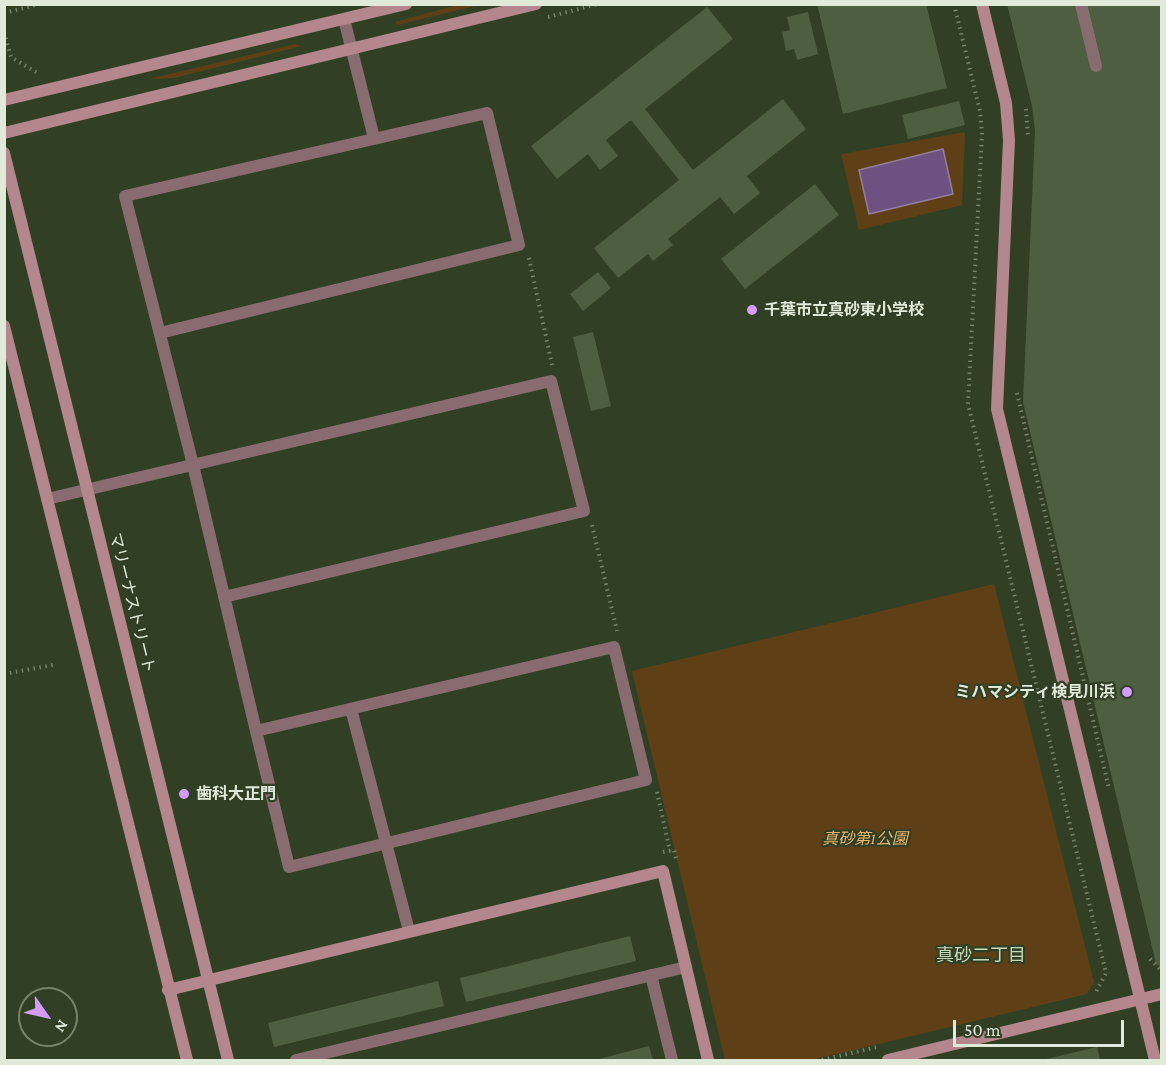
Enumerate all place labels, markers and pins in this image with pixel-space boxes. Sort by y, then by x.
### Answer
place label: 千葉市立真砂東小学校 [764,300,924,320]
marker: 千葉市立真砂東小学校 [745,303,759,317]
place label: ミハマシティ検見川浜 [955,682,1115,702]
marker: ミハマシティ検見川浜 [1120,685,1134,699]
place label: 歯科大正門 [196,784,276,804]
marker: 歯科大正門 [177,787,191,801]

